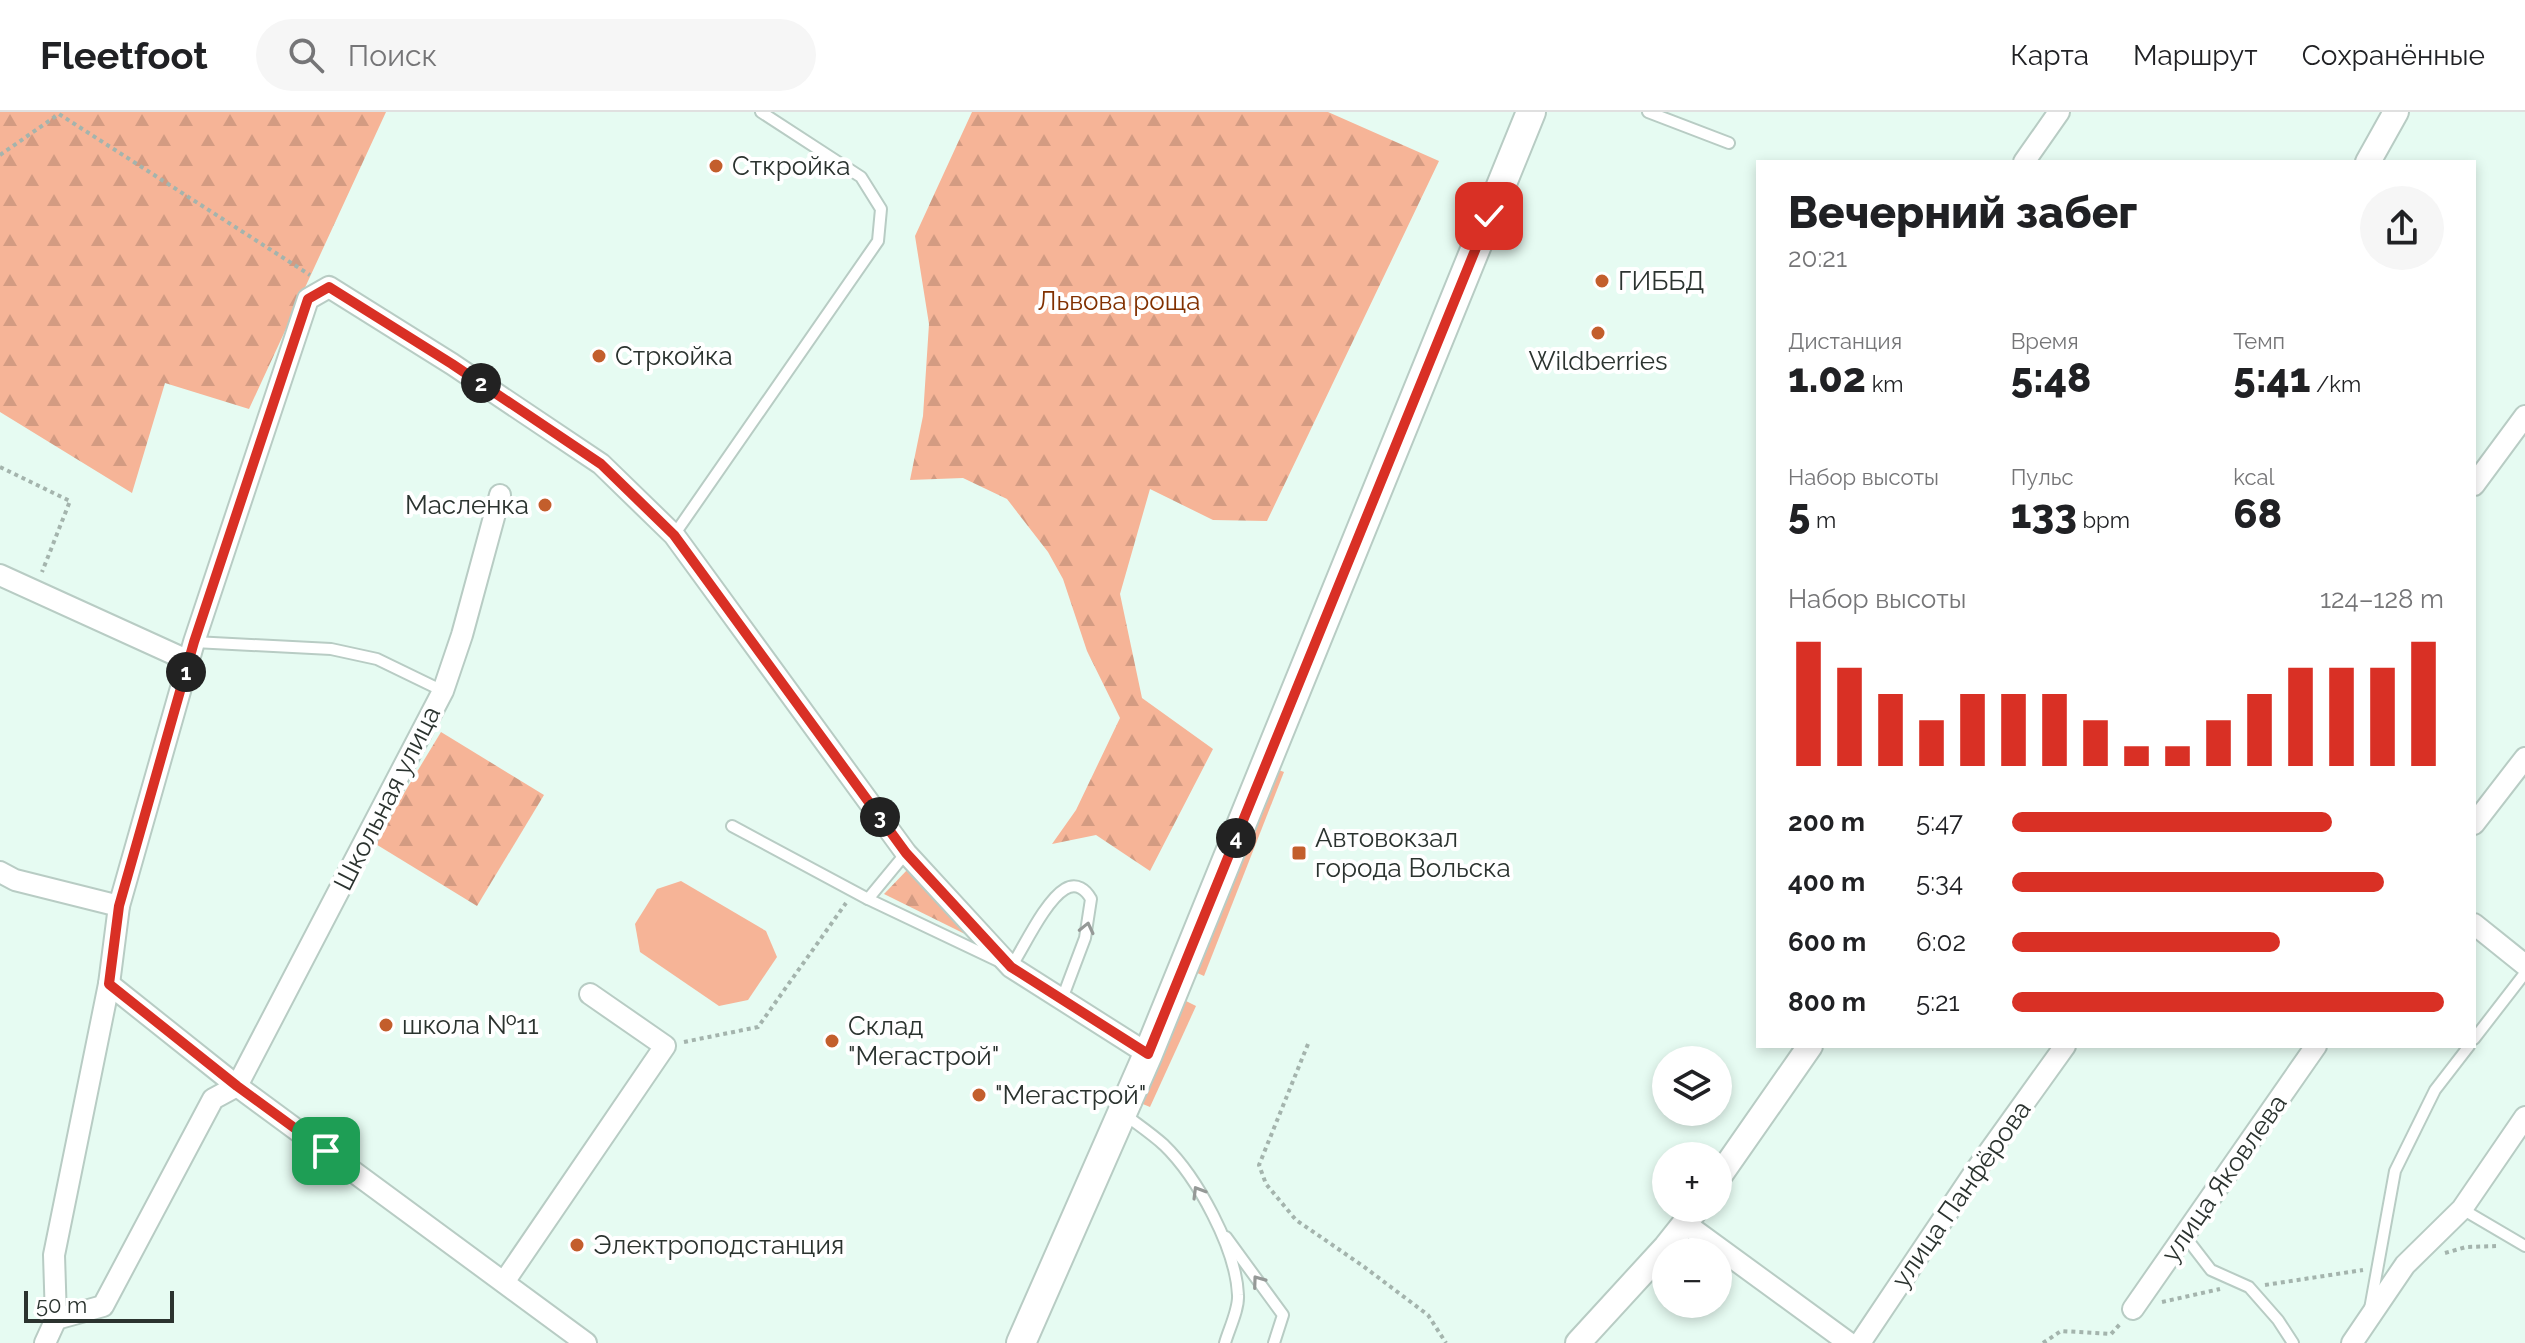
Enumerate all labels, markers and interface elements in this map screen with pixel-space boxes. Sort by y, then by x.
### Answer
search box [256,19,816,91]
text: Fleetfoot [40,33,208,78]
icon: search [284,33,328,77]
text: Поиск [348,38,437,73]
text: Карта [2010,39,2089,72]
text: Маршрут [2133,39,2258,72]
text: Сохранённые [2302,39,2485,72]
place label: Сткройка [732,151,850,181]
marker: Сткройка [707,157,725,175]
pin [1455,182,1523,250]
button: share [2360,186,2444,270]
text: Вечерний забег [1788,187,2137,238]
icon: check [1467,194,1511,238]
text: 20:21 [1788,243,1847,273]
place label: ГИББД [1618,266,1704,296]
marker: ГИББД [1593,272,1611,290]
park label: Львова роща [1038,286,1200,316]
marker: Wildberries [1589,324,1607,342]
text: Дистанция [1788,328,1902,354]
text: Время [2011,328,2079,354]
text: Темп [2233,328,2285,354]
place label: Стркойка [615,341,733,371]
place label: Wildberries [1528,346,1668,376]
marker: Стркойка [590,347,608,365]
text: 1.02 [1788,354,1866,401]
text: 5:48 [2011,354,2091,401]
text: 5:41 [2233,354,2310,401]
pin: 2 [461,363,501,403]
text: 2 [475,370,487,396]
text: km [1866,371,1904,397]
text: /km [2310,371,2361,397]
text: Набор высоты [1788,464,1939,490]
text: Пульс [2011,464,2074,490]
text: kcal [2233,464,2274,490]
place label: Масленка [405,490,529,520]
text: 5 [1788,490,1810,537]
text: 133 [2011,490,2077,537]
text: 68 [2233,490,2282,537]
marker: Масленка [536,496,554,514]
text: m [1810,507,1836,533]
text: bpm [2077,507,2130,533]
text: Набор высоты [1788,584,1966,614]
text: 124–128 m [2320,584,2444,614]
pin: 1 [166,652,206,692]
text: 1 [181,659,191,685]
street label: Школьная улица [328,701,446,895]
pin: 3 [860,797,900,837]
text: 3 [874,804,886,830]
text: 200 m [1788,807,1865,837]
text: 5:47 [1916,807,1963,837]
pin: 4 [1216,818,1256,858]
place label: Автовокзал города Вольска [1315,823,1511,883]
text: 4 [1230,825,1242,851]
marker: Автовокзал города Вольска [1290,844,1308,862]
text: 400 m [1788,867,1865,897]
text: 5:34 [1916,867,1963,897]
one-way arrow [1078,922,1095,935]
text: 600 m [1788,927,1866,957]
text: 6:02 [1916,927,1966,957]
text: 800 m [1788,987,1866,1017]
text: 5:21 [1916,987,1960,1017]
place label: школа №11 [402,1010,539,1040]
place label: Склад "Мегастрой" [848,1011,999,1071]
marker: школа №11 [377,1016,395,1034]
marker: Склад "Мегастрой" [823,1032,841,1050]
map controls [1652,1046,1732,1318]
button: layers [1652,1046,1732,1126]
place label: "Мегастрой" [995,1080,1146,1110]
marker: "Мегастрой" [970,1086,988,1104]
street label: улица Яковлева [2155,1089,2293,1267]
street label: улица Панфёрова [1885,1095,2037,1293]
pin [292,1117,360,1185]
icon: arrive [304,1129,348,1173]
button: + [1652,1142,1732,1222]
one-way arrow [1192,1186,1208,1201]
place label: Электроподстанция [593,1230,844,1260]
marker: Электроподстанция [568,1236,586,1254]
button: − [1652,1238,1732,1318]
one-way arrow [1253,1276,1267,1290]
scale bar [24,1287,174,1323]
text: 50 m [36,1292,87,1318]

